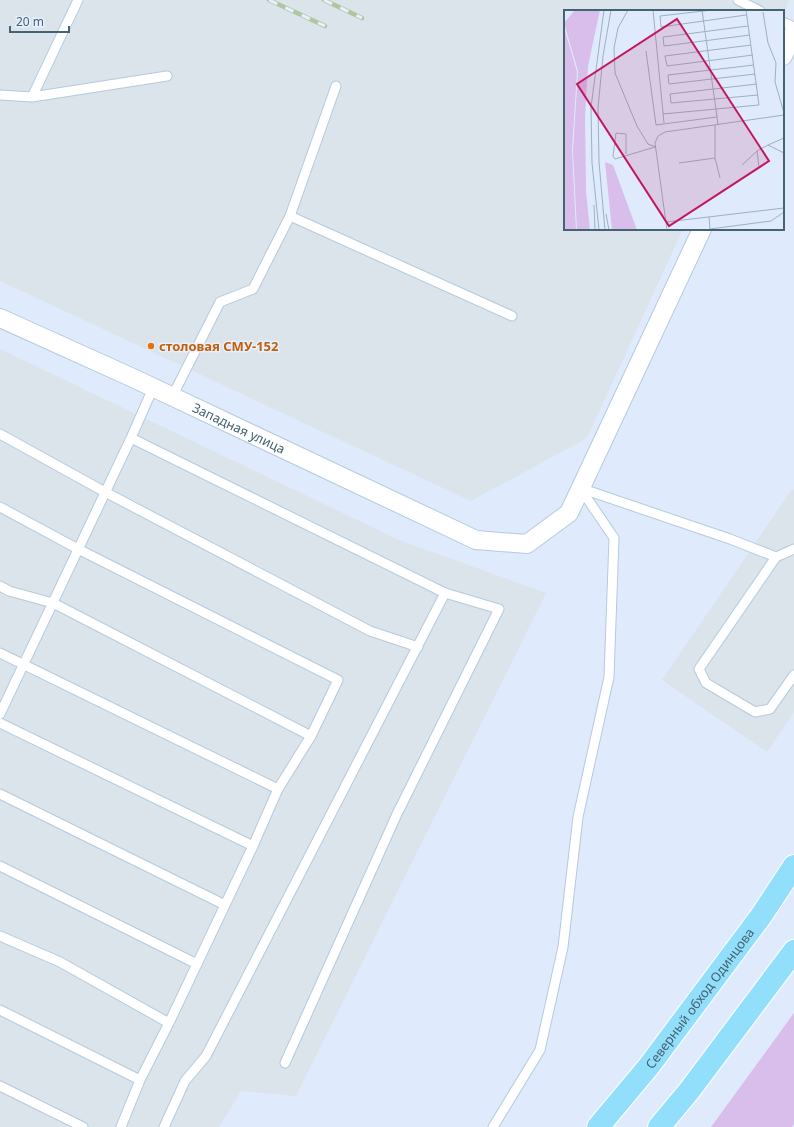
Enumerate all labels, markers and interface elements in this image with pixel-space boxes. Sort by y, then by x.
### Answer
scale bar [10,8,69,34]
inset map [564,10,784,230]
text: 20 m [16,13,44,30]
place label: столовая СМУ-152 [159,337,278,355]
marker: столовая СМУ-152 [146,341,156,351]
street label: Западная улица [189,398,288,458]
street label: Северный обход Одинцова [641,924,758,1073]

